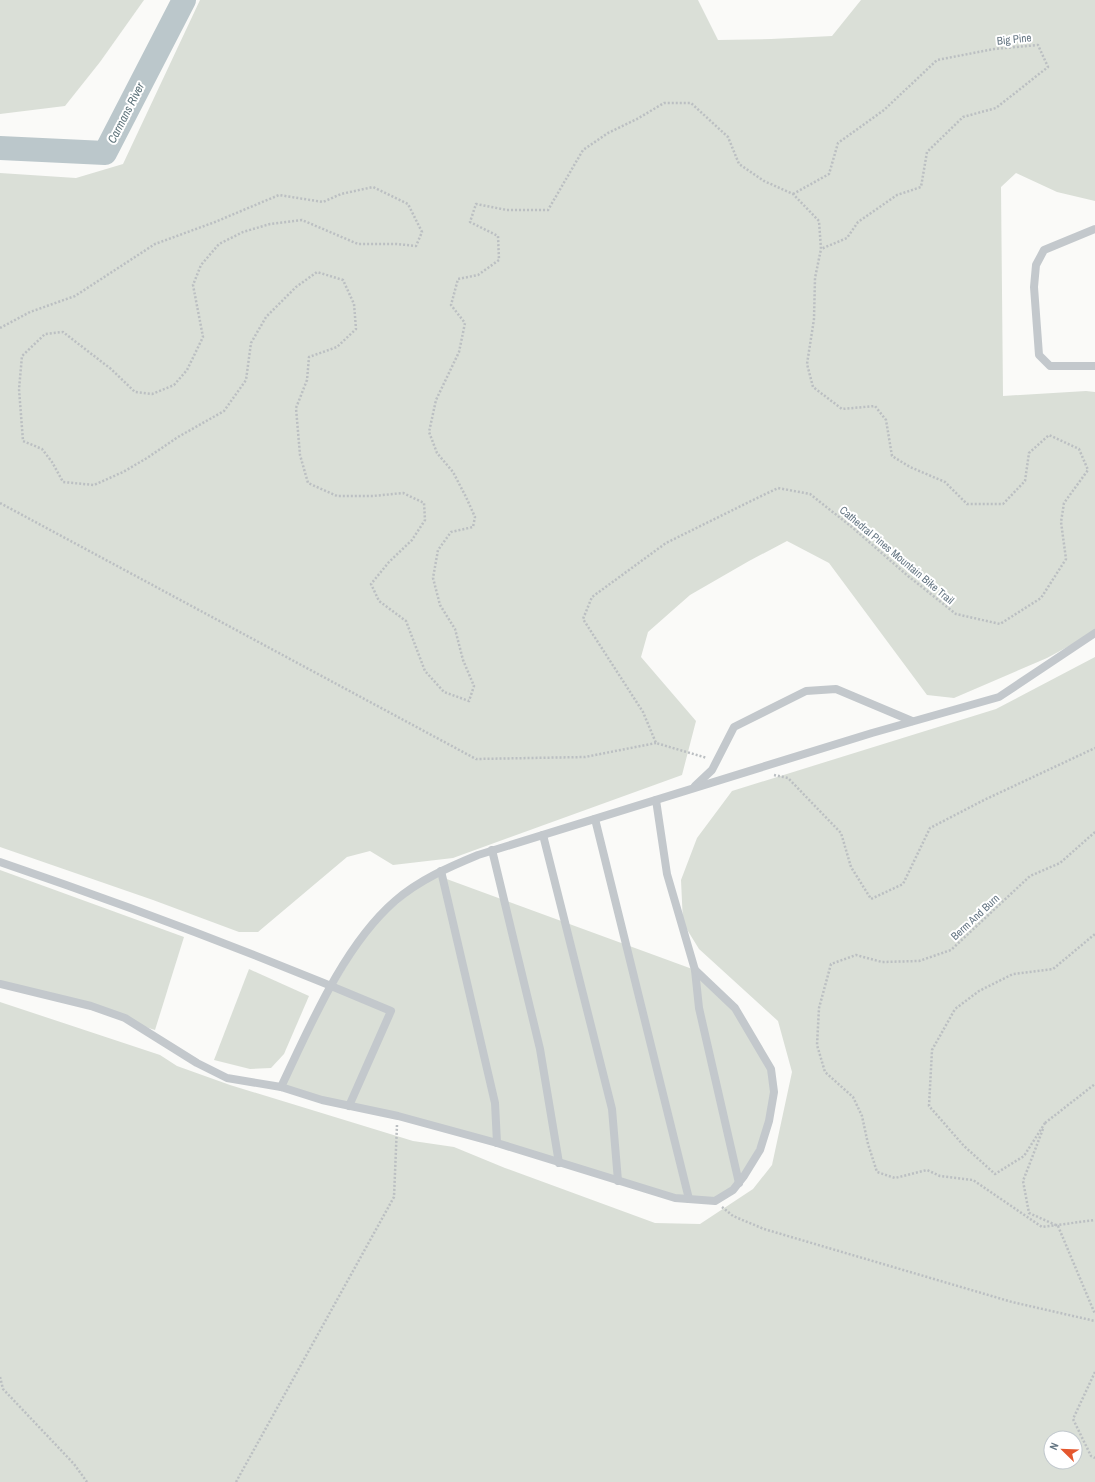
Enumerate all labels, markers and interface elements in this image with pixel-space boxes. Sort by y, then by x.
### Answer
street label: Big Pine [996,30,1032,48]
water label: Carmans River [104,79,148,146]
street label: Cathedral Pines Mountain Bike Trail [837,503,957,607]
street label: Berm And Burn [948,891,1002,943]
north arrow [1043,1430,1083,1470]
text: N [1046,1440,1062,1452]

